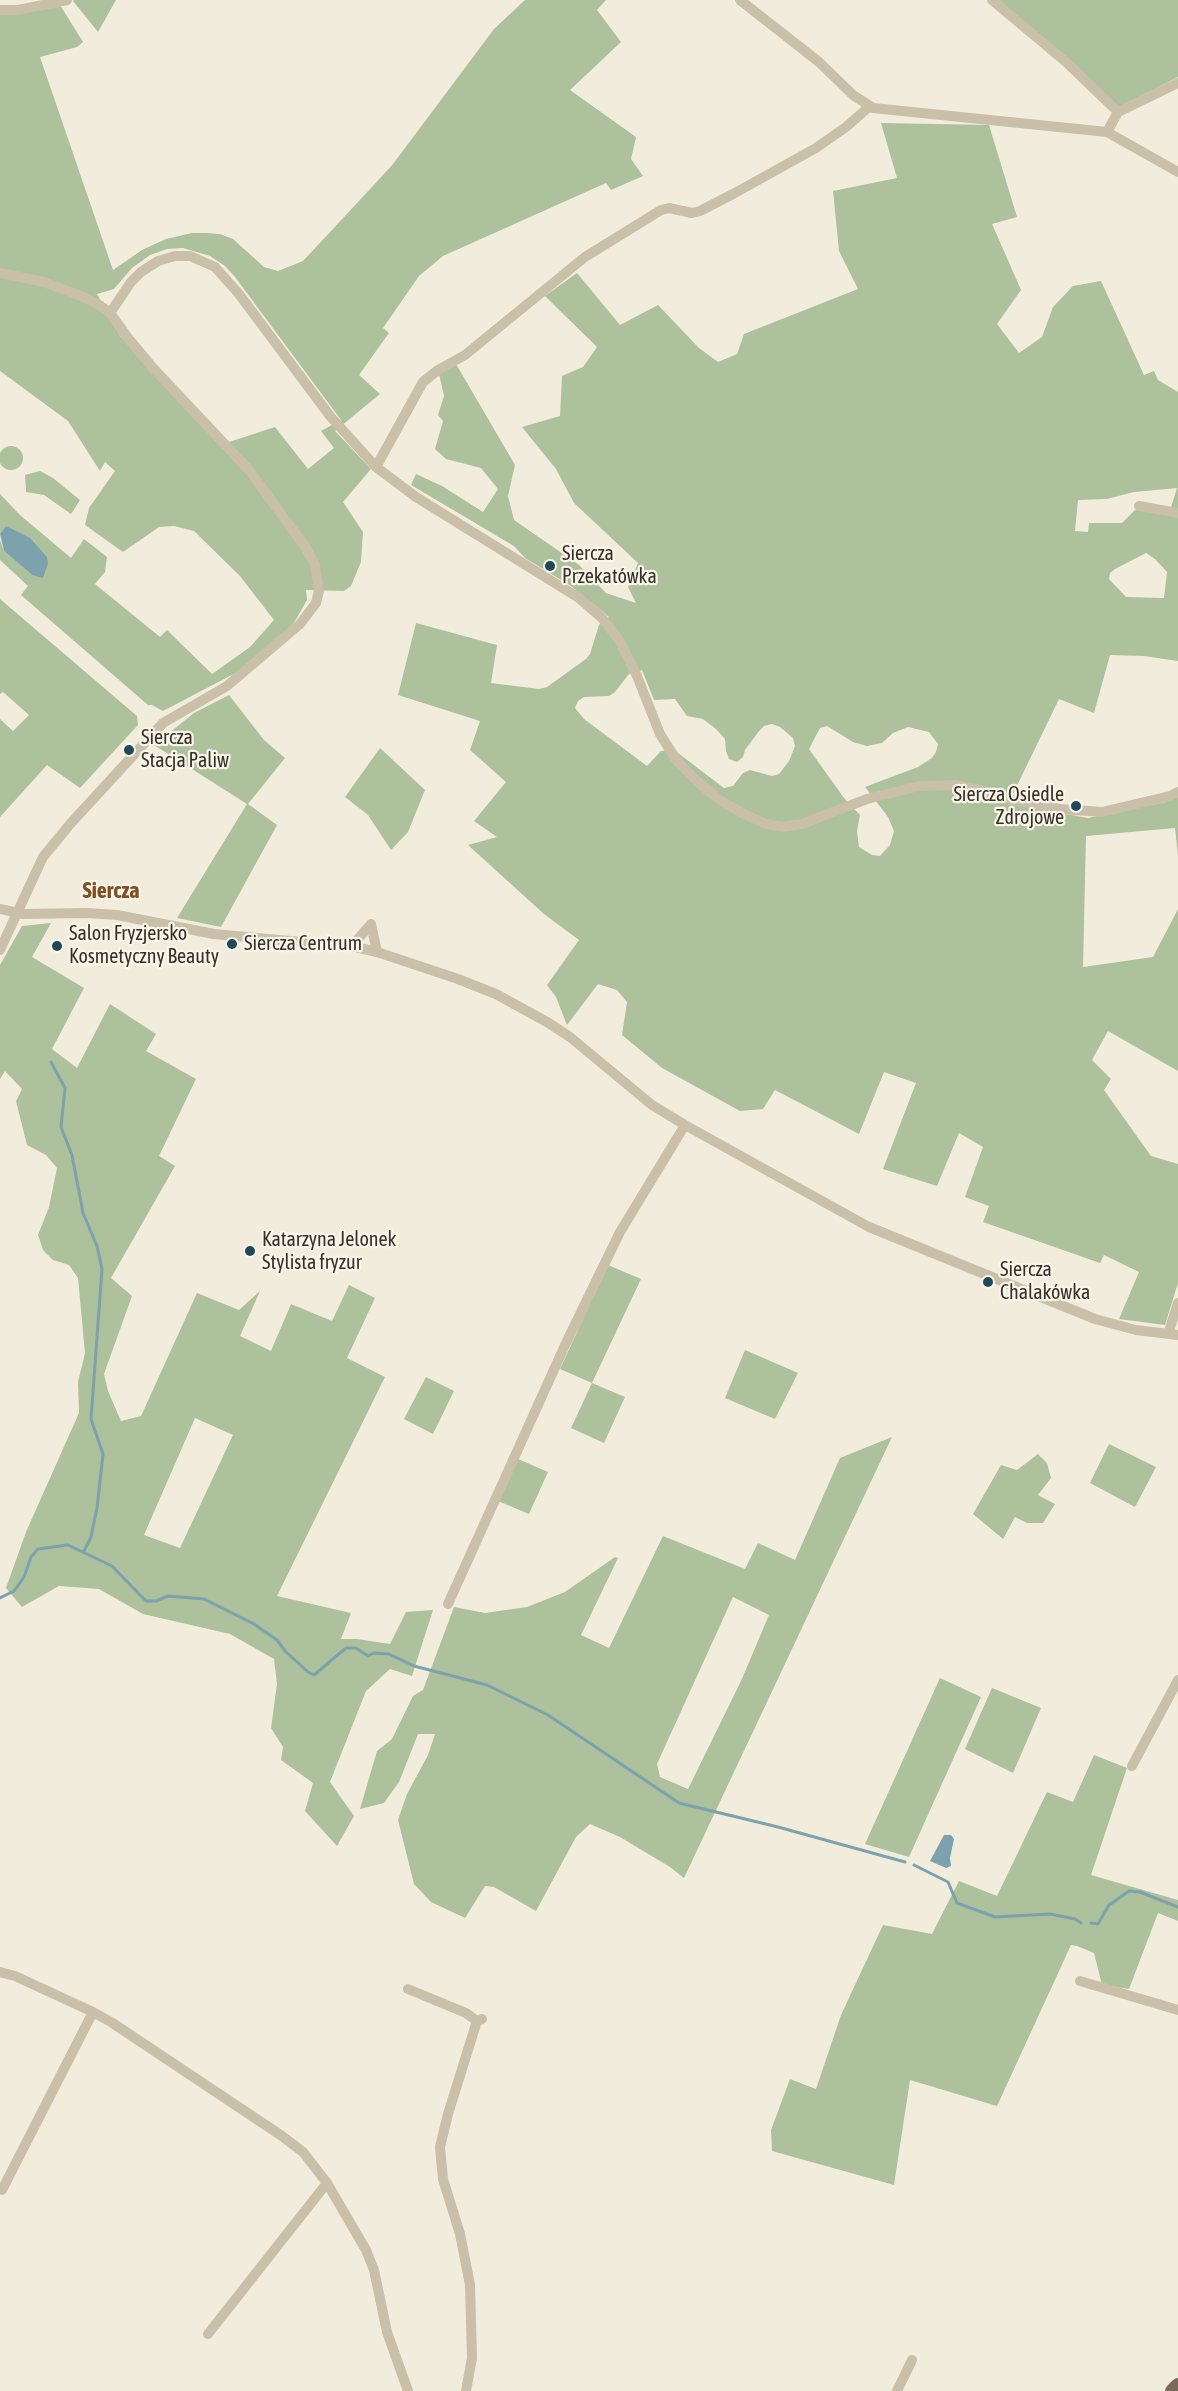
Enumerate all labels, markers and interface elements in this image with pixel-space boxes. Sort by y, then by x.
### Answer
place label: Siercza Przekatówka [562,542,657,589]
marker: Siercza Przekatówka [543,559,557,573]
place label: Siercza Stacja Paliw [141,726,229,773]
marker: Siercza Stacja Paliw [122,743,136,757]
place label: Siercza Osiedle Zdrojowe [953,783,1064,830]
marker: Siercza Osiedle Zdrojowe [1069,799,1083,813]
district label: Siercza [82,878,140,904]
place label: Salon Fryzjersko Kosmetyczny Beauty [69,922,219,969]
place label: Siercza Centrum [244,932,362,956]
marker: Siercza Centrum [225,937,239,951]
marker: Salon Fryzjersko Kosmetyczny Beauty [50,939,64,953]
place label: Katarzyna Jelonek Stylista fryzur [262,1228,396,1275]
marker: Katarzyna Jelonek Stylista fryzur [243,1244,257,1258]
place label: Siercza Chalakówka [1000,1258,1090,1305]
marker: Siercza Chalakówka [981,1275,995,1289]

